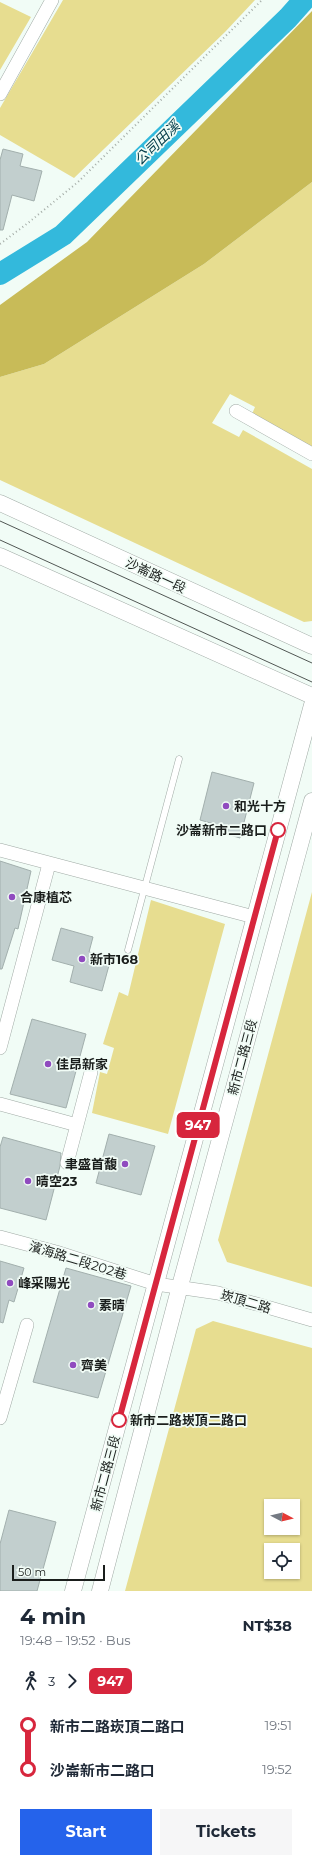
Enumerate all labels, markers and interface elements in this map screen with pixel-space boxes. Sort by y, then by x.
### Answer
water label: 公司田溪 [131,116,185,169]
street label: 沙崙路一段 [123,554,189,596]
place label: 和光十方 [234,798,286,814]
marker: 和光十方 [221,801,231,811]
place label: 沙崙新市二路口 [176,822,267,838]
marker: 沙崙新市二路口 [270,822,286,838]
place label: 合康植芯 [20,889,72,905]
marker: 合康植芯 [7,892,17,902]
place label: 新市168 [90,951,138,967]
marker: 新市168 [77,954,87,964]
street label: 新市二路三段 [224,1017,260,1097]
place label: 佳昂新家 [56,1056,108,1072]
marker: 佳昂新家 [43,1059,53,1069]
line badge: 947 [175,1112,221,1138]
text: 947 [185,1116,211,1134]
place label: 聿盛首馥 [65,1156,117,1172]
marker: 聿盛首馥 [120,1159,130,1169]
place label: 晴空23 [36,1173,78,1189]
marker: 晴空23 [23,1176,33,1186]
street label: 濱海路二段202巷 [27,1238,129,1282]
place label: 峰采陽光 [18,1275,70,1291]
marker: 峰采陽光 [5,1278,15,1288]
street label: 崁頂二路 [219,1286,273,1316]
place label: 素晴 [99,1297,125,1313]
marker: 素晴 [86,1300,96,1310]
place label: 齊美 [81,1357,107,1373]
marker: 齊美 [68,1360,78,1370]
marker: 新市二路崁頂二路口 [111,1412,127,1428]
place label: 新市二路崁頂二路口 [130,1412,247,1428]
street label: 新市二路三段 [87,1433,123,1513]
north arrow [264,1499,300,1535]
map controls [264,1499,300,1579]
button: locate [264,1543,300,1579]
scale bar [12,1563,105,1582]
text: 50 m [18,1565,46,1579]
text: 4 min [20,1603,86,1630]
text: NT$38 [242,1616,292,1635]
text: 19:48 – 19:52 · Bus [20,1632,131,1648]
icon: walk [20,1670,42,1692]
icon: forward [61,1670,83,1692]
text: 947 [97,1672,124,1690]
text: 3 [48,1673,55,1689]
text: 新市二路崁頂二路口 [50,1717,185,1736]
text: 19:51 [265,1717,292,1733]
text: 沙崙新市二路口 [50,1761,155,1780]
text: 19:52 [262,1761,292,1777]
button: Start [20,1809,152,1855]
button: Tickets [160,1809,292,1855]

